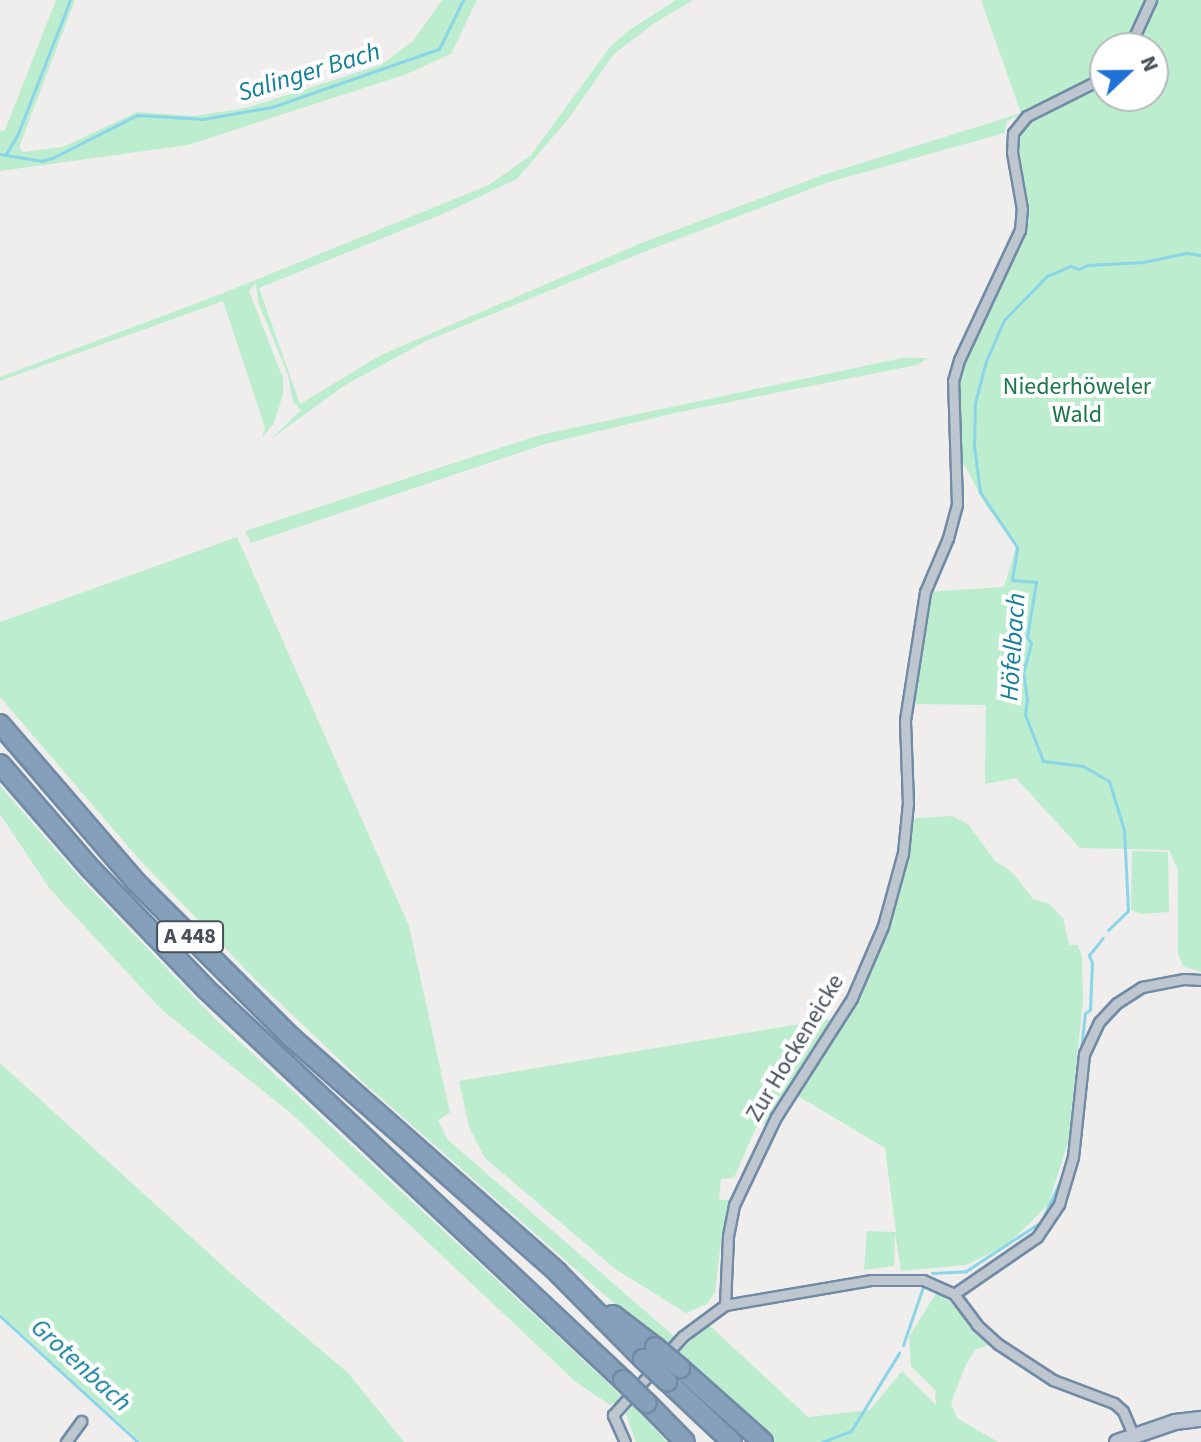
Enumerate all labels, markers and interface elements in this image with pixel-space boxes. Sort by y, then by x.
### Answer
north arrow [1089,32,1169,112]
water label: Salinger Bach [234,36,384,108]
text: N [1132,51,1167,77]
park label: Niederhöweler Wald [1003,373,1151,429]
water label: Höfelbach [994,592,1032,702]
road number: A 448 [156,919,224,955]
street label: Zur Hockeneicke [740,969,850,1127]
water label: Grotenbach [24,1312,138,1418]

